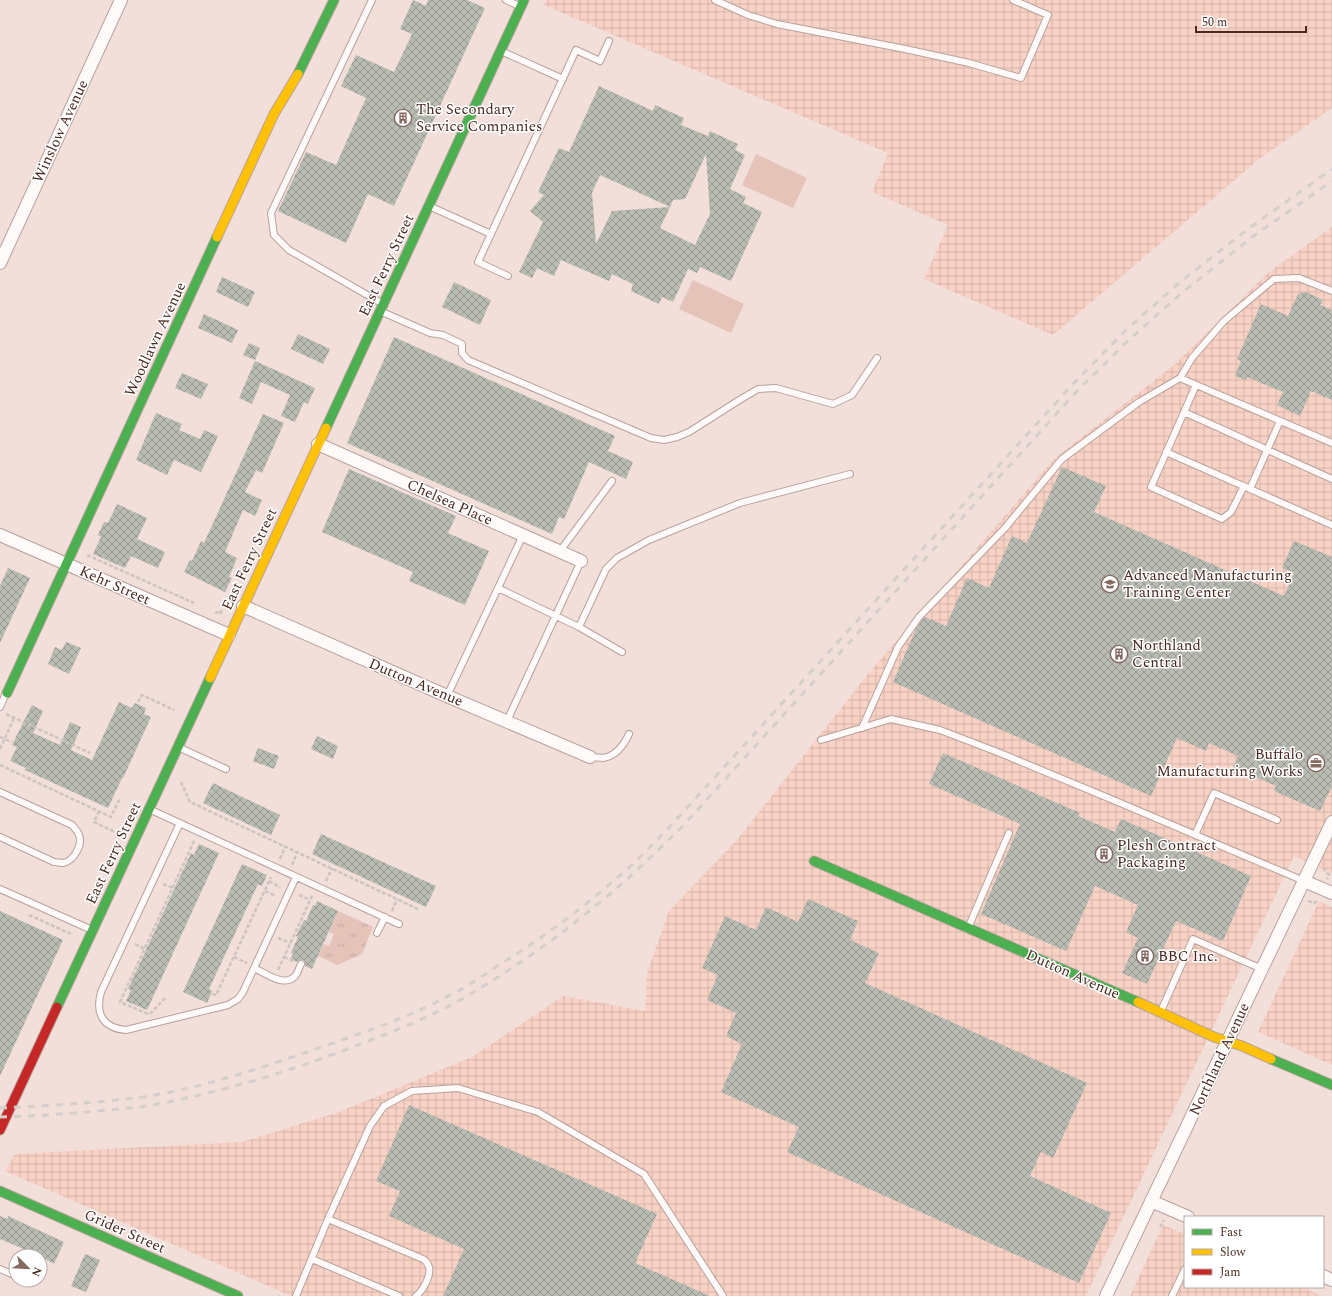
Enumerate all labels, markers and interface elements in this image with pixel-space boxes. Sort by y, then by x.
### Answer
scale bar [1196,8,1306,34]
text: 50 m [1202,13,1227,32]
street label: Winslow Avenue [26,76,94,187]
place label: The Secondary Service Companies [416,98,542,138]
building icon: The Secondary Service Companies [393,108,413,128]
street label: East Ferry Street [353,210,420,320]
street label: Woodlawn Avenue [119,278,192,400]
street label: Chelsea Place [403,473,496,532]
street label: East Ferry Street [216,504,283,614]
street label: Kehr Street [76,560,154,611]
place label: Advanced Manufacturing Training Center [1123,564,1292,604]
school or university icon: Advanced Manufacturing Training Center [1100,574,1120,594]
place label: Northland Central [1132,634,1201,674]
building icon: Northland Central [1109,644,1129,664]
street label: Dutton Avenue [365,652,467,713]
place label: Buffalo Manufacturing Works [1156,743,1303,783]
office icon: Buffalo Manufacturing Works [1306,753,1326,773]
street label: East Ferry Street [80,798,147,908]
place label: Plesh Contract Packaging [1117,834,1216,874]
building icon: Plesh Contract Packaging [1094,844,1114,864]
street label: Dutton Avenue [1022,943,1124,1005]
place label: BBC Inc. [1158,945,1218,968]
building icon: BBC Inc. [1135,946,1155,966]
street label: Northland Avenue [1183,999,1256,1119]
street label: Grider Street [80,1203,169,1260]
legend [1184,1216,1324,1288]
text: Fast [1220,1223,1242,1242]
text: Slow [1220,1243,1246,1262]
north arrow [8,1248,48,1288]
text: Jam [1220,1263,1241,1282]
text: N [27,1264,46,1279]

